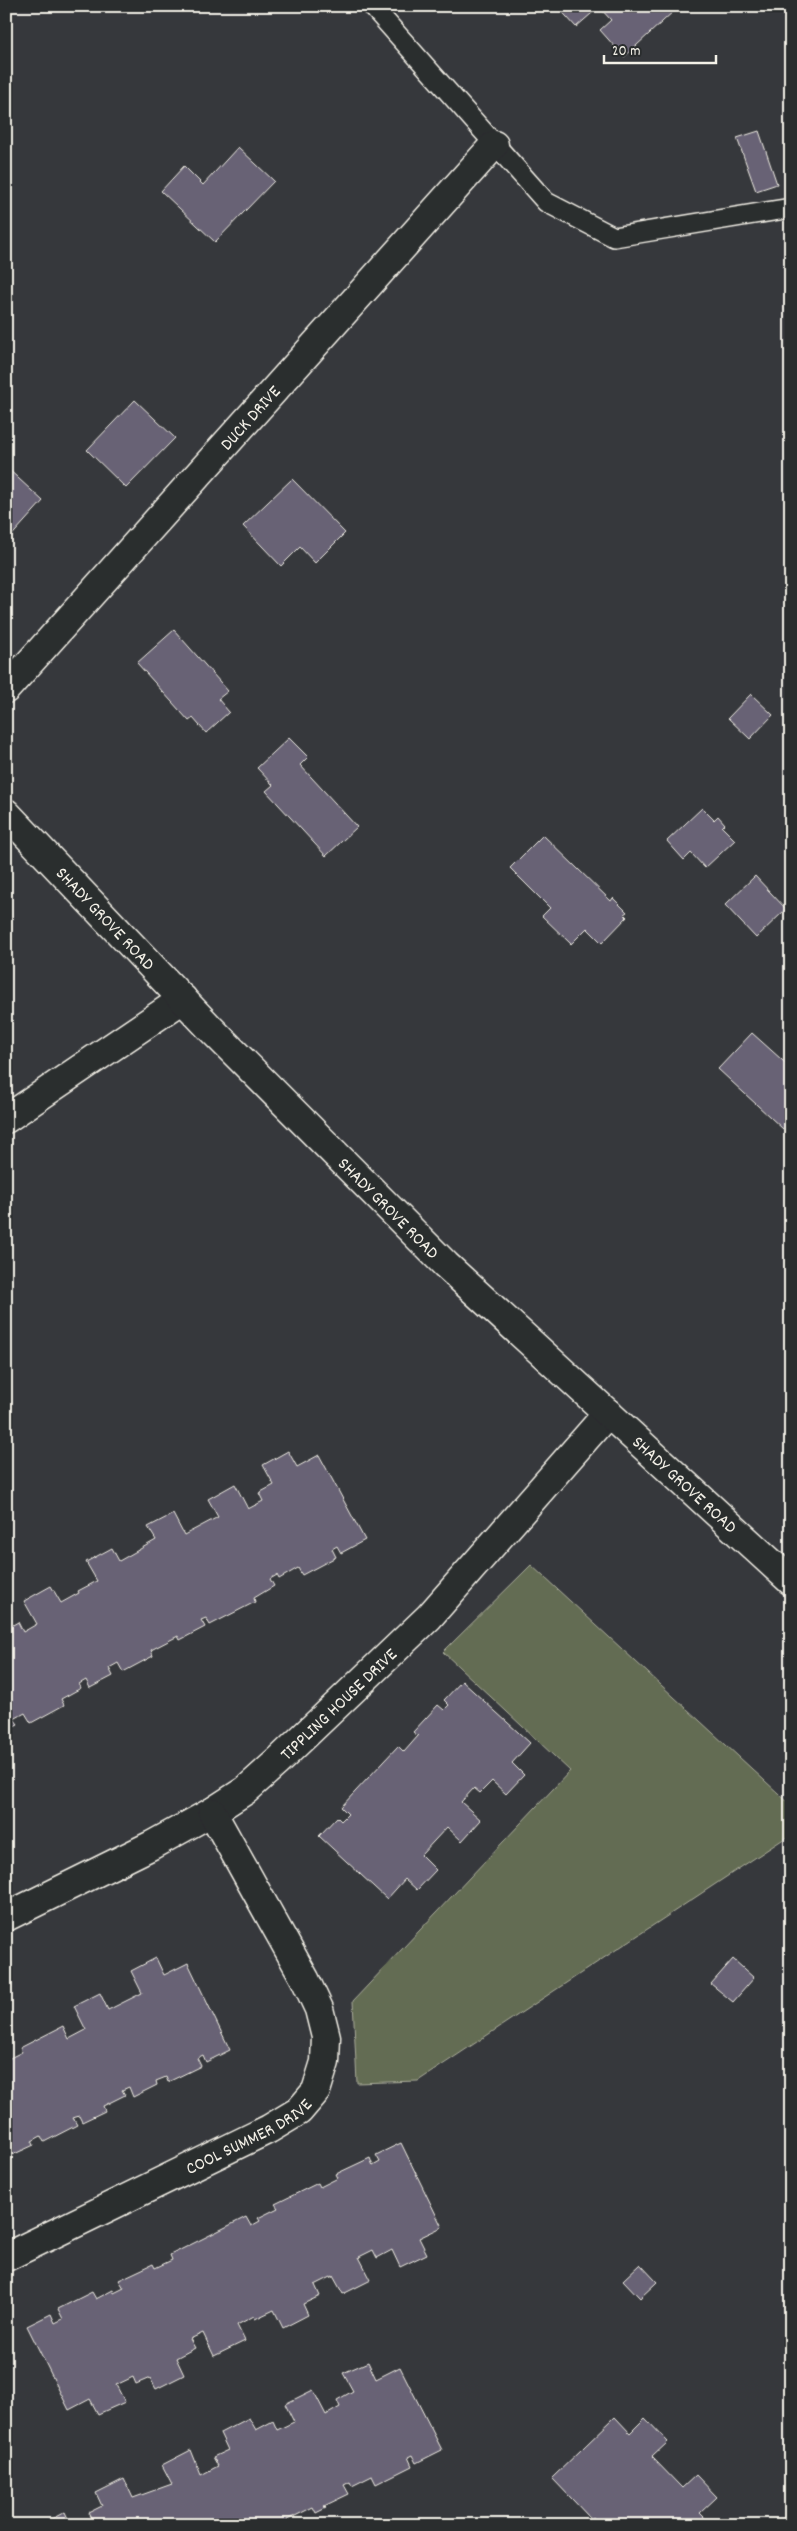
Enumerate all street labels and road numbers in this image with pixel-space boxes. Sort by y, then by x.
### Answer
street label: DUCK DRIVE [216,381,288,457]
street label: SHADY GROVE ROAD [49,863,159,977]
street label: SHADY GROVE ROAD [331,1153,443,1266]
street label: SHADY GROVE ROAD [625,1431,741,1540]
street label: TIPPLING HOUSE DRIVE [276,1644,404,1767]
street label: COOL SUMMER DRIVE [182,2094,319,2183]

